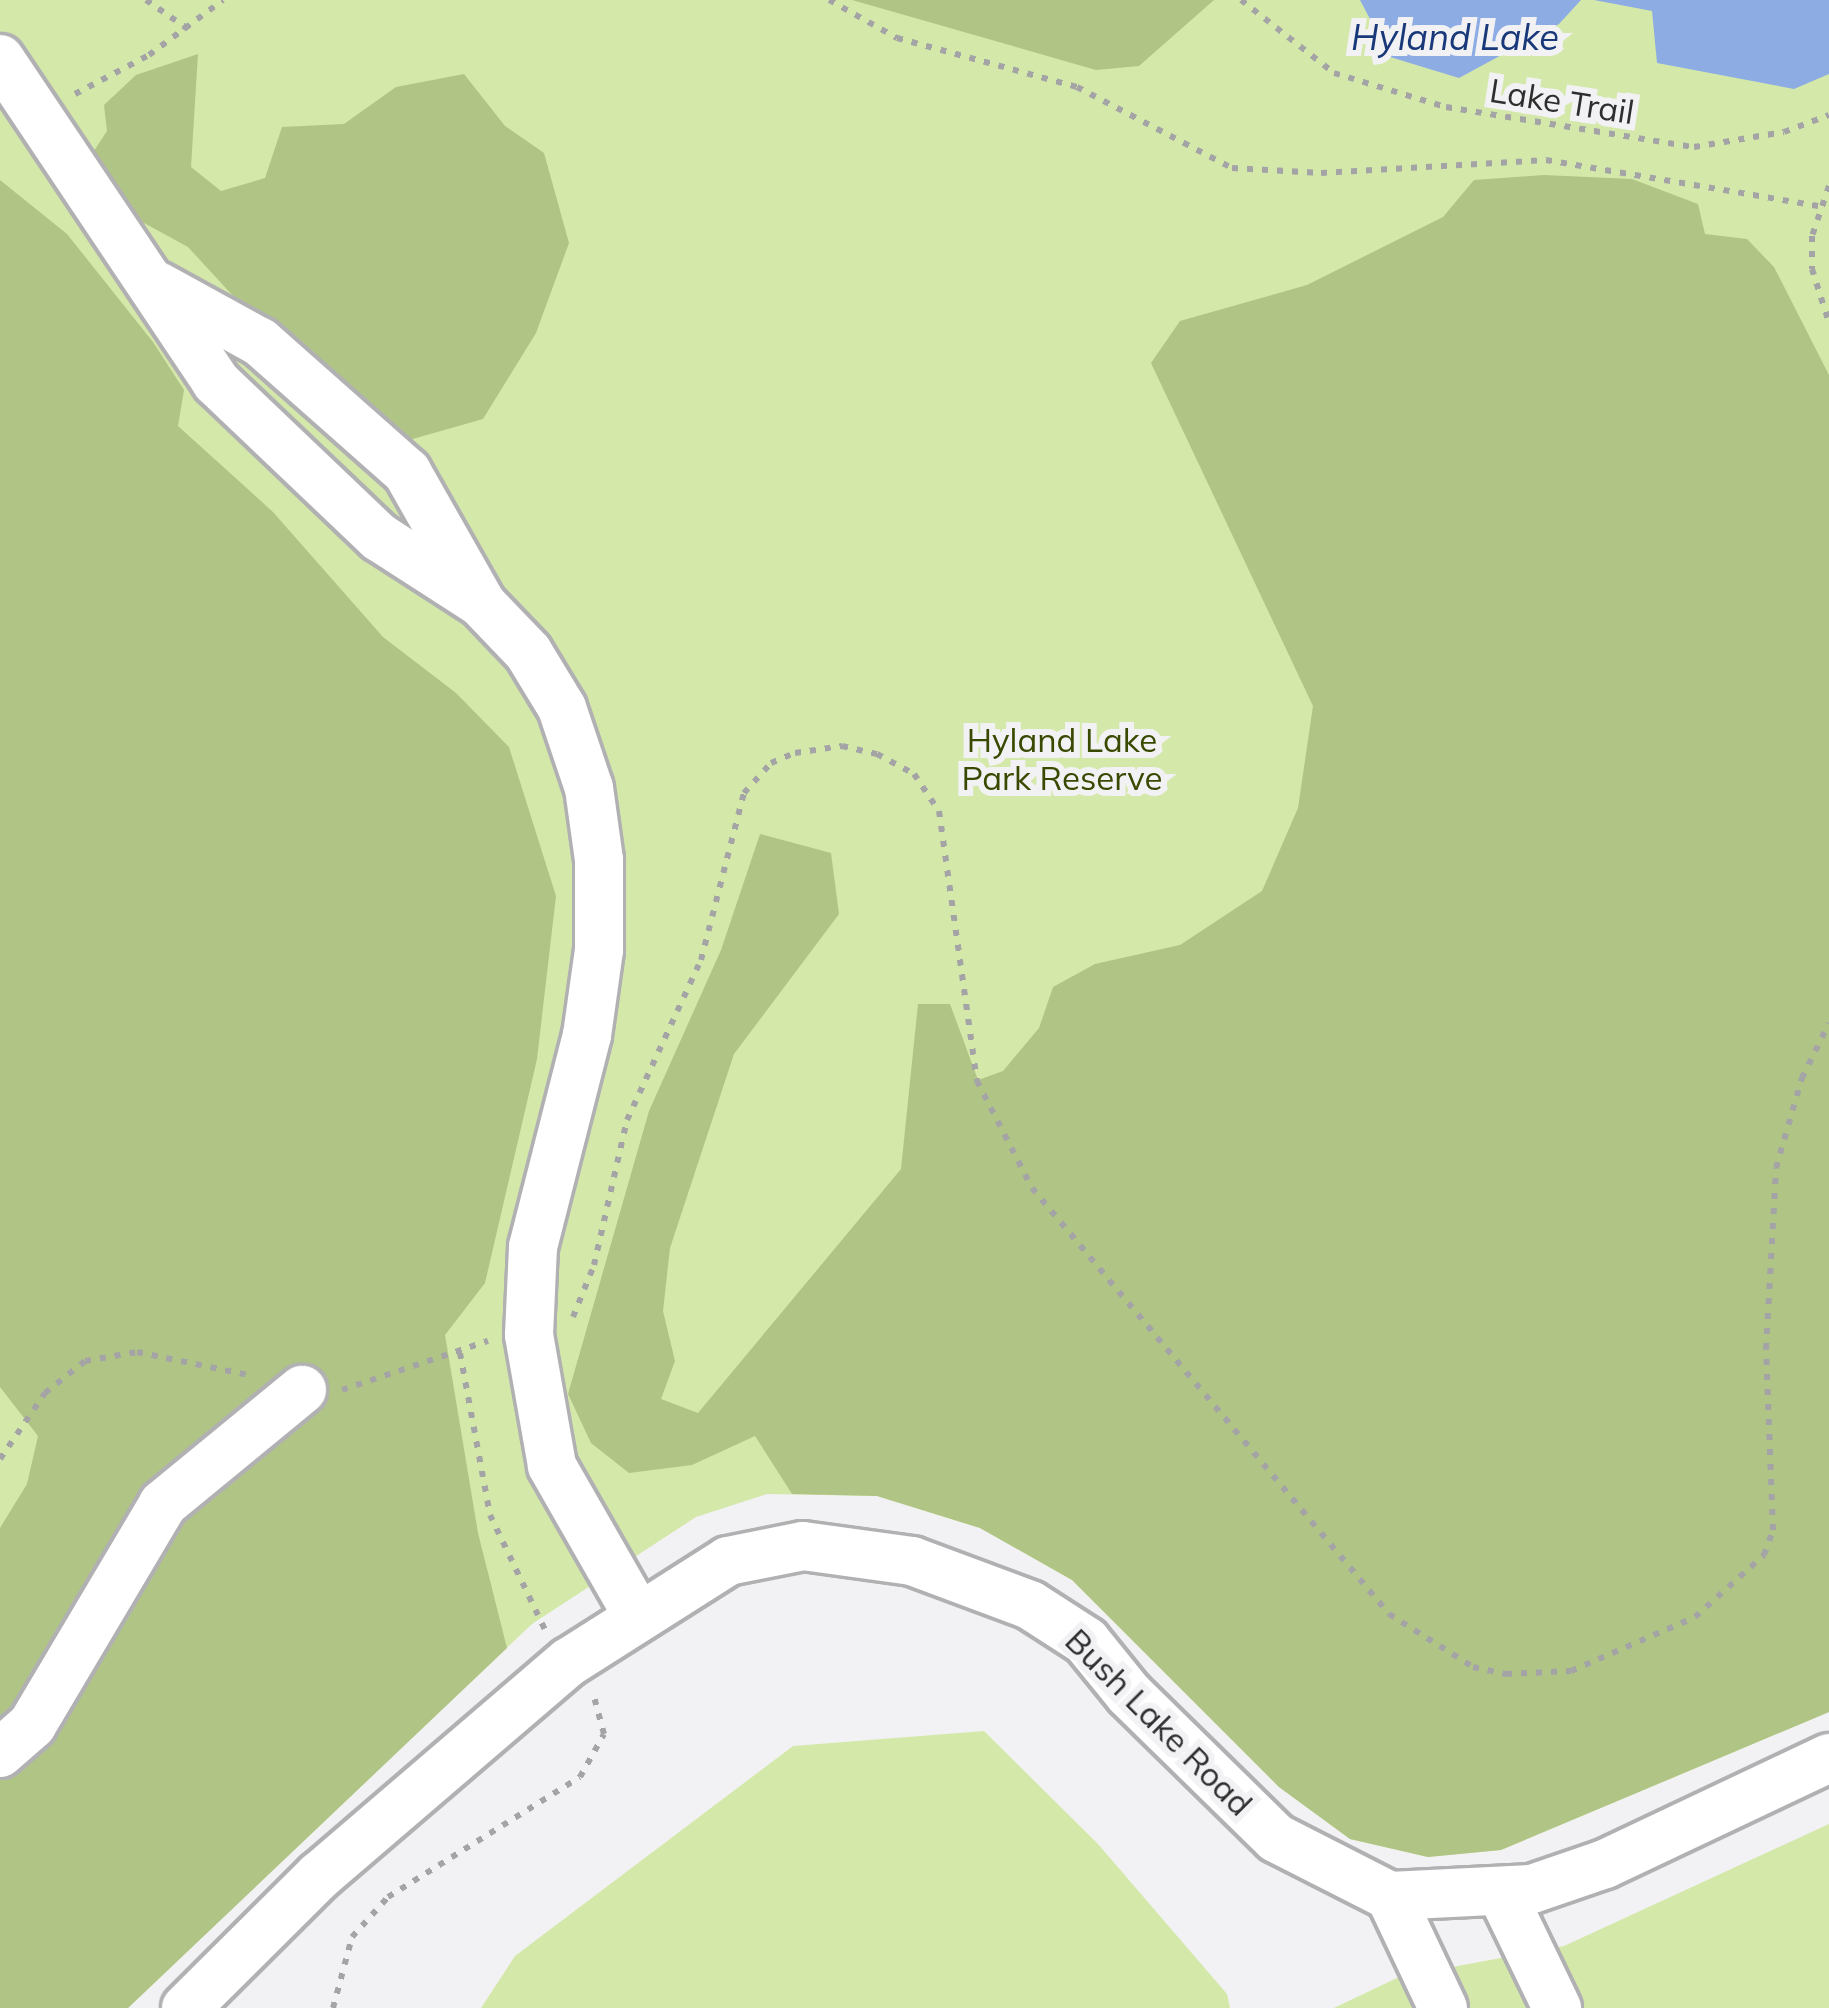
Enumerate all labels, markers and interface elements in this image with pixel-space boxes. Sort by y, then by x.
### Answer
water label: Hyland Lake [1351,15,1559,59]
street label: Lake Trail [1487,70,1637,132]
park label: Hyland Lake Park Reserve [961,720,1163,798]
street label: Bush Lake Road [1057,1620,1261,1824]

